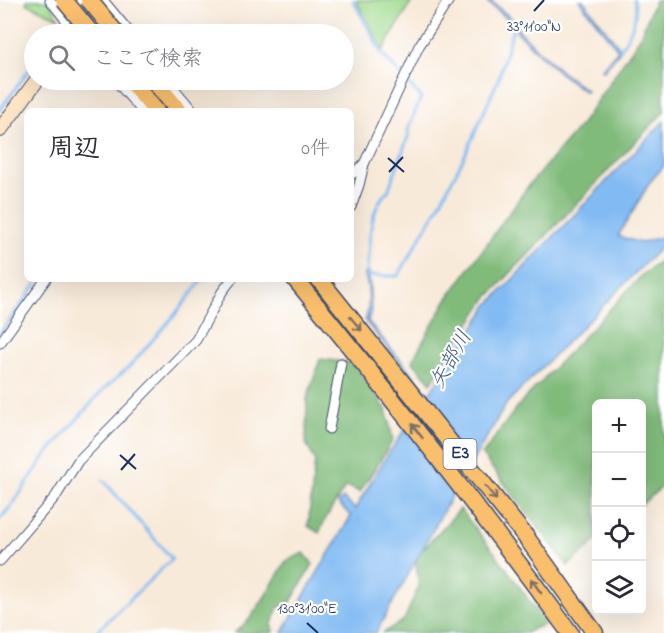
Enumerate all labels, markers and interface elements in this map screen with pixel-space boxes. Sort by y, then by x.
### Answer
text: 33°11'00"N [507,16,561,38]
search box [24,24,354,90]
icon: search [45,41,78,74]
text: ここで検索 [93,44,203,76]
text: 周辺 [48,131,100,169]
text: 0件 [301,135,330,164]
one-way arrow [349,316,362,332]
water label: 矢部川 [424,325,480,395]
map controls [592,399,646,615]
button: + [592,399,646,453]
one-way arrow [411,423,424,439]
road number: E3 [444,439,476,469]
button: − [592,453,646,507]
one-way arrow [484,485,497,501]
button: locate [592,507,646,561]
button: layers [592,561,646,615]
one-way arrow [530,578,542,594]
text: 130°31'00"E [277,598,337,620]

